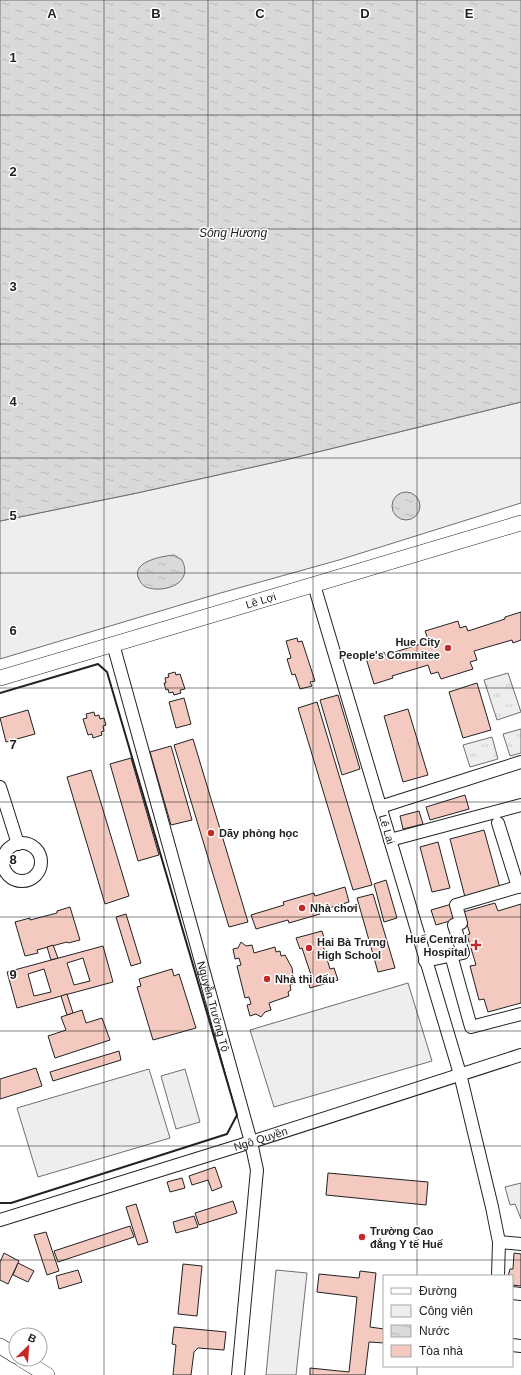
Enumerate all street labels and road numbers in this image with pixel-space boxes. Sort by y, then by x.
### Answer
street label: Lê Lợi [244,590,277,611]
street label: Lê Lai [377,813,397,845]
street label: Nguyễn Trường Tộ [195,960,232,1053]
street label: Ngô Quyền [232,1125,289,1153]

